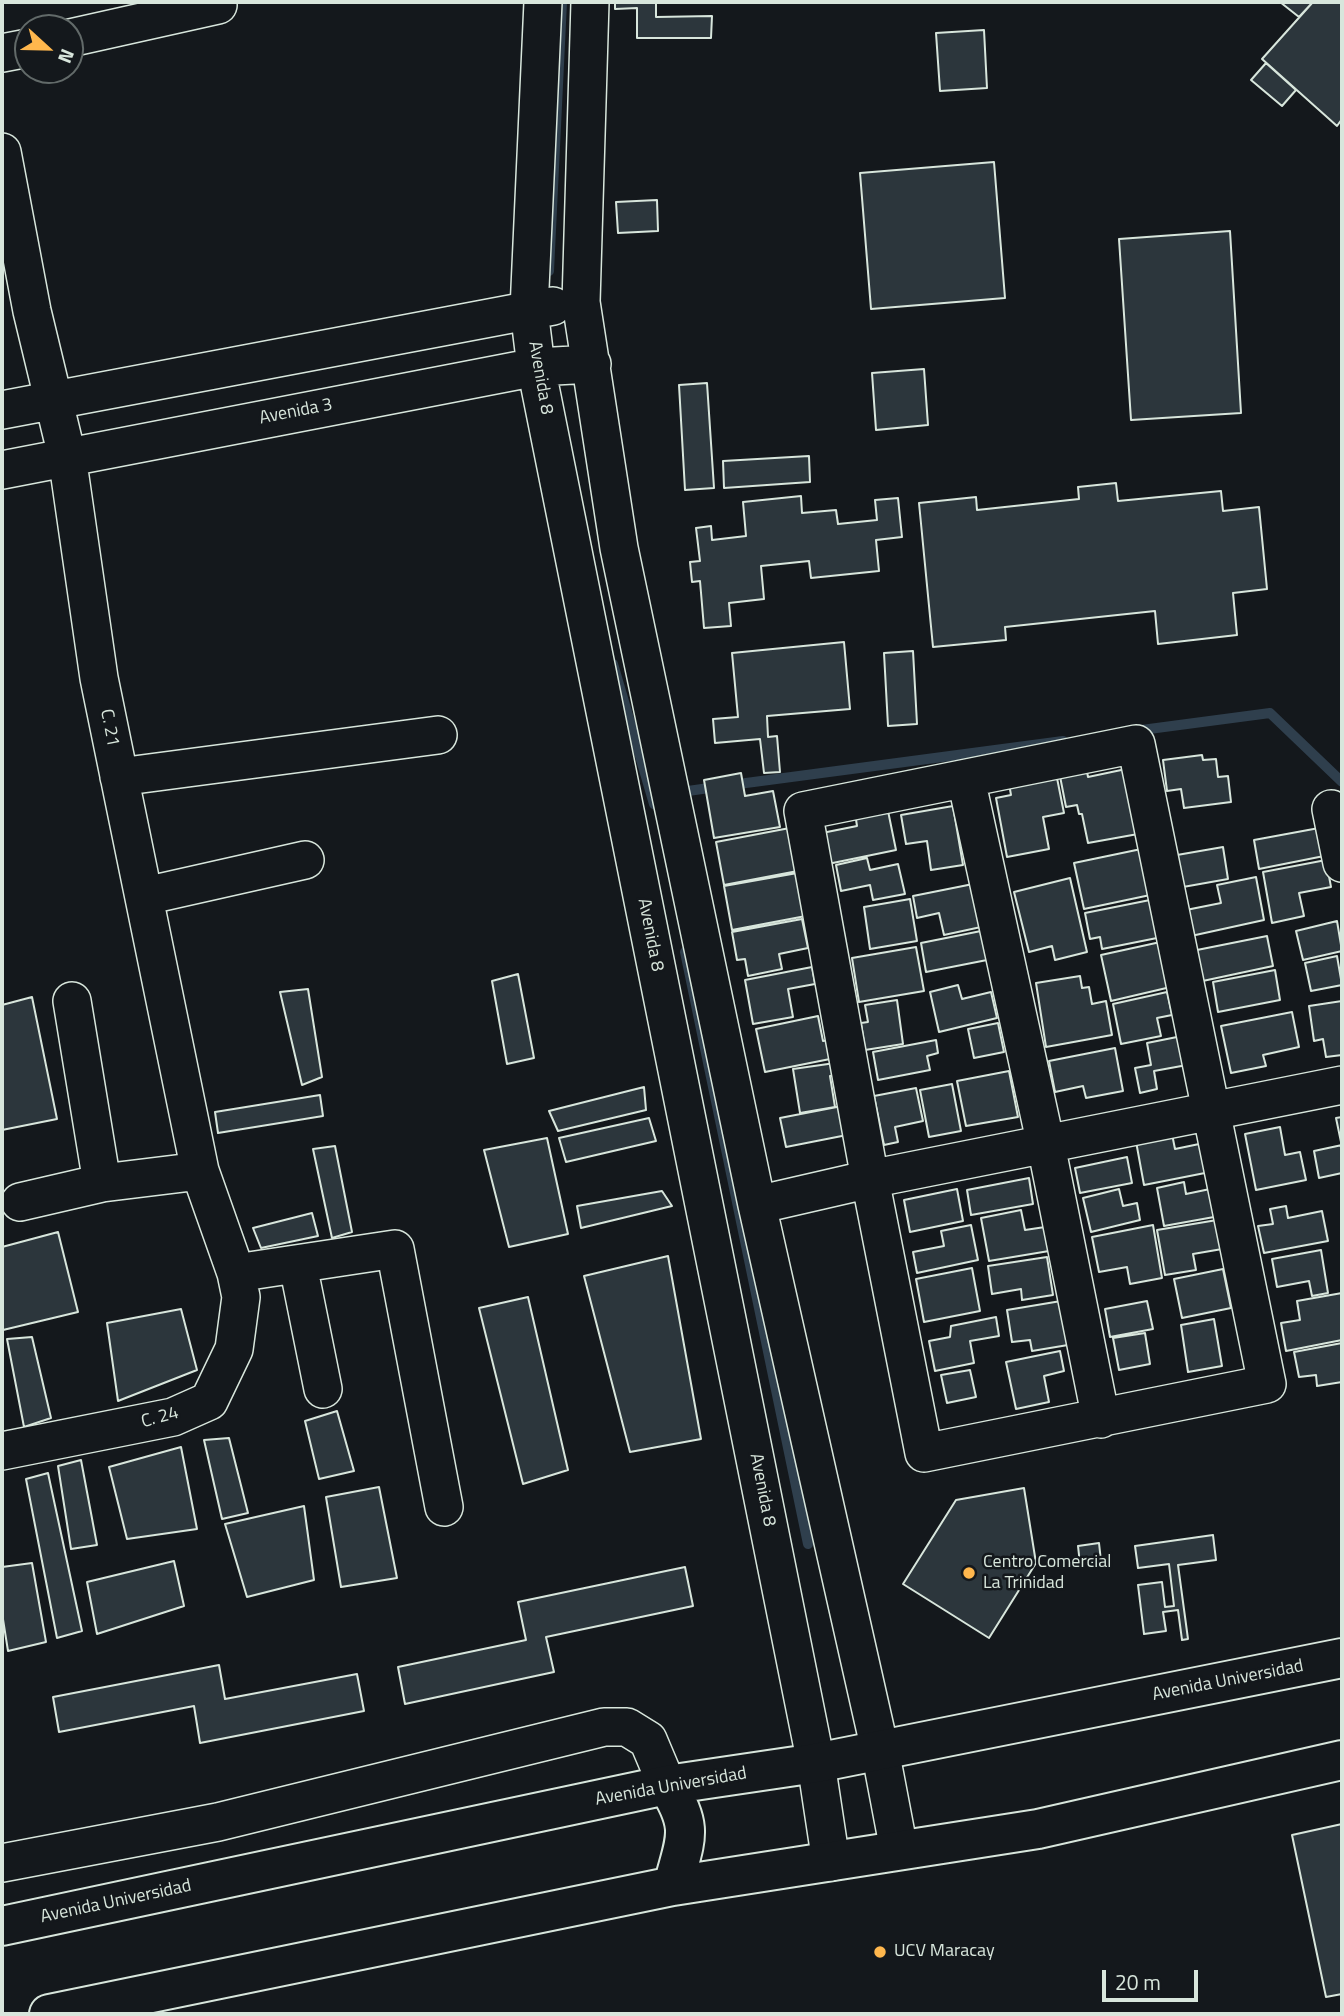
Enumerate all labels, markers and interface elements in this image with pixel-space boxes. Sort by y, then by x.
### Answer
north arrow [14,14,84,84]
text: N [51,45,83,68]
street label: Avenida 8 [523,340,557,416]
street label: Avenida 3 [258,394,334,430]
street label: C. 21 [95,707,123,749]
street label: Avenida 8 [632,897,668,973]
street label: C. 24 [139,1403,181,1433]
street label: Avenida 8 [744,1452,780,1528]
place label: Centro Comercial La Trinidad [983,1552,1111,1594]
marker: Centro Comercial La Trinidad [961,1565,977,1581]
street label: Avenida Universidad [1151,1656,1305,1706]
street label: Avenida Universidad [594,1763,748,1811]
street label: Avenida Universidad [39,1875,193,1929]
place label: UCV Maracay [894,1941,995,1963]
marker: UCV Maracay [872,1944,888,1960]
scale bar [1106,1956,1202,2000]
text: 20 m [1115,1966,1161,1998]

